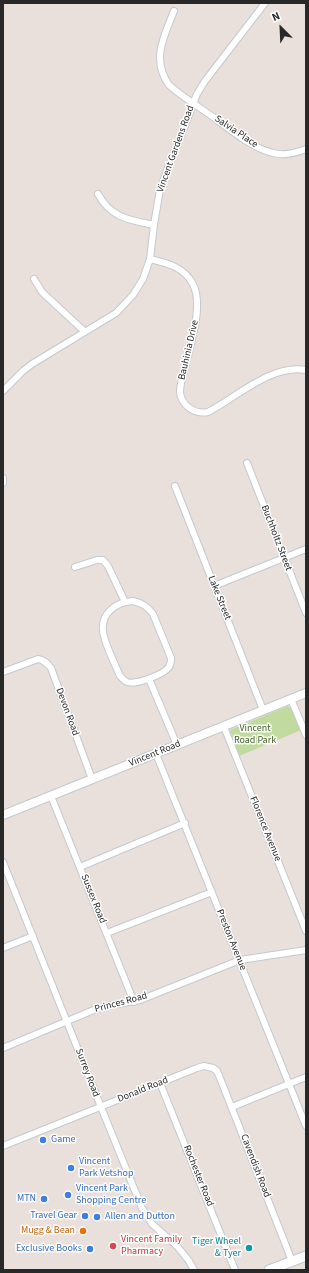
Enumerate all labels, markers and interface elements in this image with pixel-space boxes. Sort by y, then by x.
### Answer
north arrow [261,8,301,48]
text: N [270,8,282,25]
street label: Vincent Gardens Road [155,104,197,194]
street label: Salvia Place [212,113,260,151]
street label: Bauhinia Drive [176,319,202,381]
street label: Buchholtz Street [258,503,294,573]
street label: Lake Street [205,574,233,622]
street label: Devon Road [53,686,81,738]
park label: Vincent Road Park [234,723,276,746]
street label: Vincent Road [127,738,183,770]
street label: Florence Avenue [247,795,283,863]
street label: Sussex Road [78,873,108,925]
street label: Preston Avenue [213,908,249,972]
street label: Princes Road [93,990,149,1016]
street label: Surrey Road [72,1047,102,1099]
street label: Donald Road [116,1074,170,1106]
street label: Cavendish Road [237,1133,273,1199]
place label: Game [51,1134,75,1146]
marker: Game [38,1135,48,1145]
street label: Rochester Road [180,1144,216,1208]
place label: Vincent Park Vetshop [79,1156,133,1180]
marker: Vincent Park Vetshop [66,1163,76,1173]
place label: Vincent Park Shopping Centre [76,1183,146,1206]
marker: Vincent Park Shopping Centre [63,1190,73,1200]
place label: MTN [17,1193,36,1205]
marker: MTN [39,1194,49,1204]
place label: Travel Gear [30,1210,77,1222]
marker: Travel Gear [80,1211,90,1221]
place label: Allen and Dutton [105,1211,175,1223]
marker: Allen and Dutton [92,1212,102,1222]
place label: Mugg & Bean [21,1225,75,1237]
marker: Mugg & Bean [78,1226,88,1236]
place label: Vincent Family Pharmacy [121,1234,182,1258]
place label: Tiger Wheel & Tyer [192,1236,241,1260]
marker: Vincent Family Pharmacy [108,1241,118,1251]
place label: Exclusive Books [16,1243,82,1255]
marker: Tiger Wheel & Tyer [244,1243,254,1253]
marker: Exclusive Books [85,1244,95,1254]

